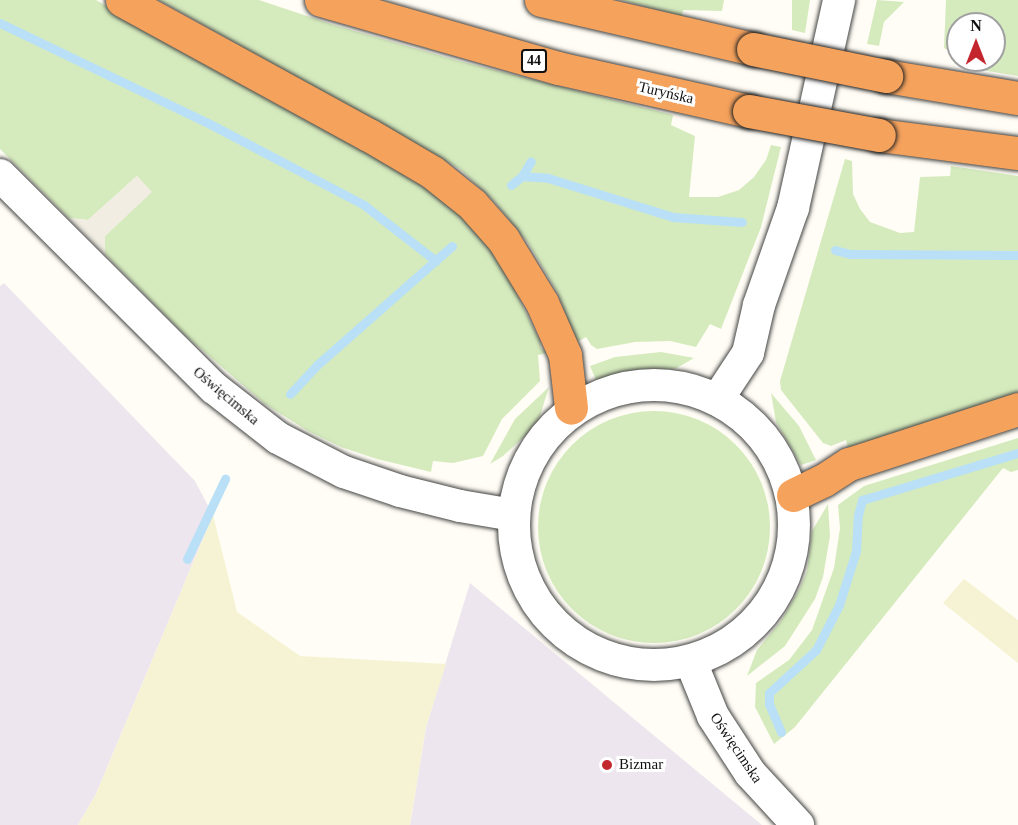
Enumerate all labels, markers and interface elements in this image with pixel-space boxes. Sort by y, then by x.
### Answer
north arrow [946,12,1006,72]
text: N [970,17,982,34]
road number: 44 [520,50,548,72]
street label: Turyńska [637,78,695,108]
street label: Oświęcimska [189,363,263,429]
street label: Oświęcimska [706,709,766,787]
place label: Bizmar [619,756,663,774]
marker: Bizmar [600,758,614,772]

